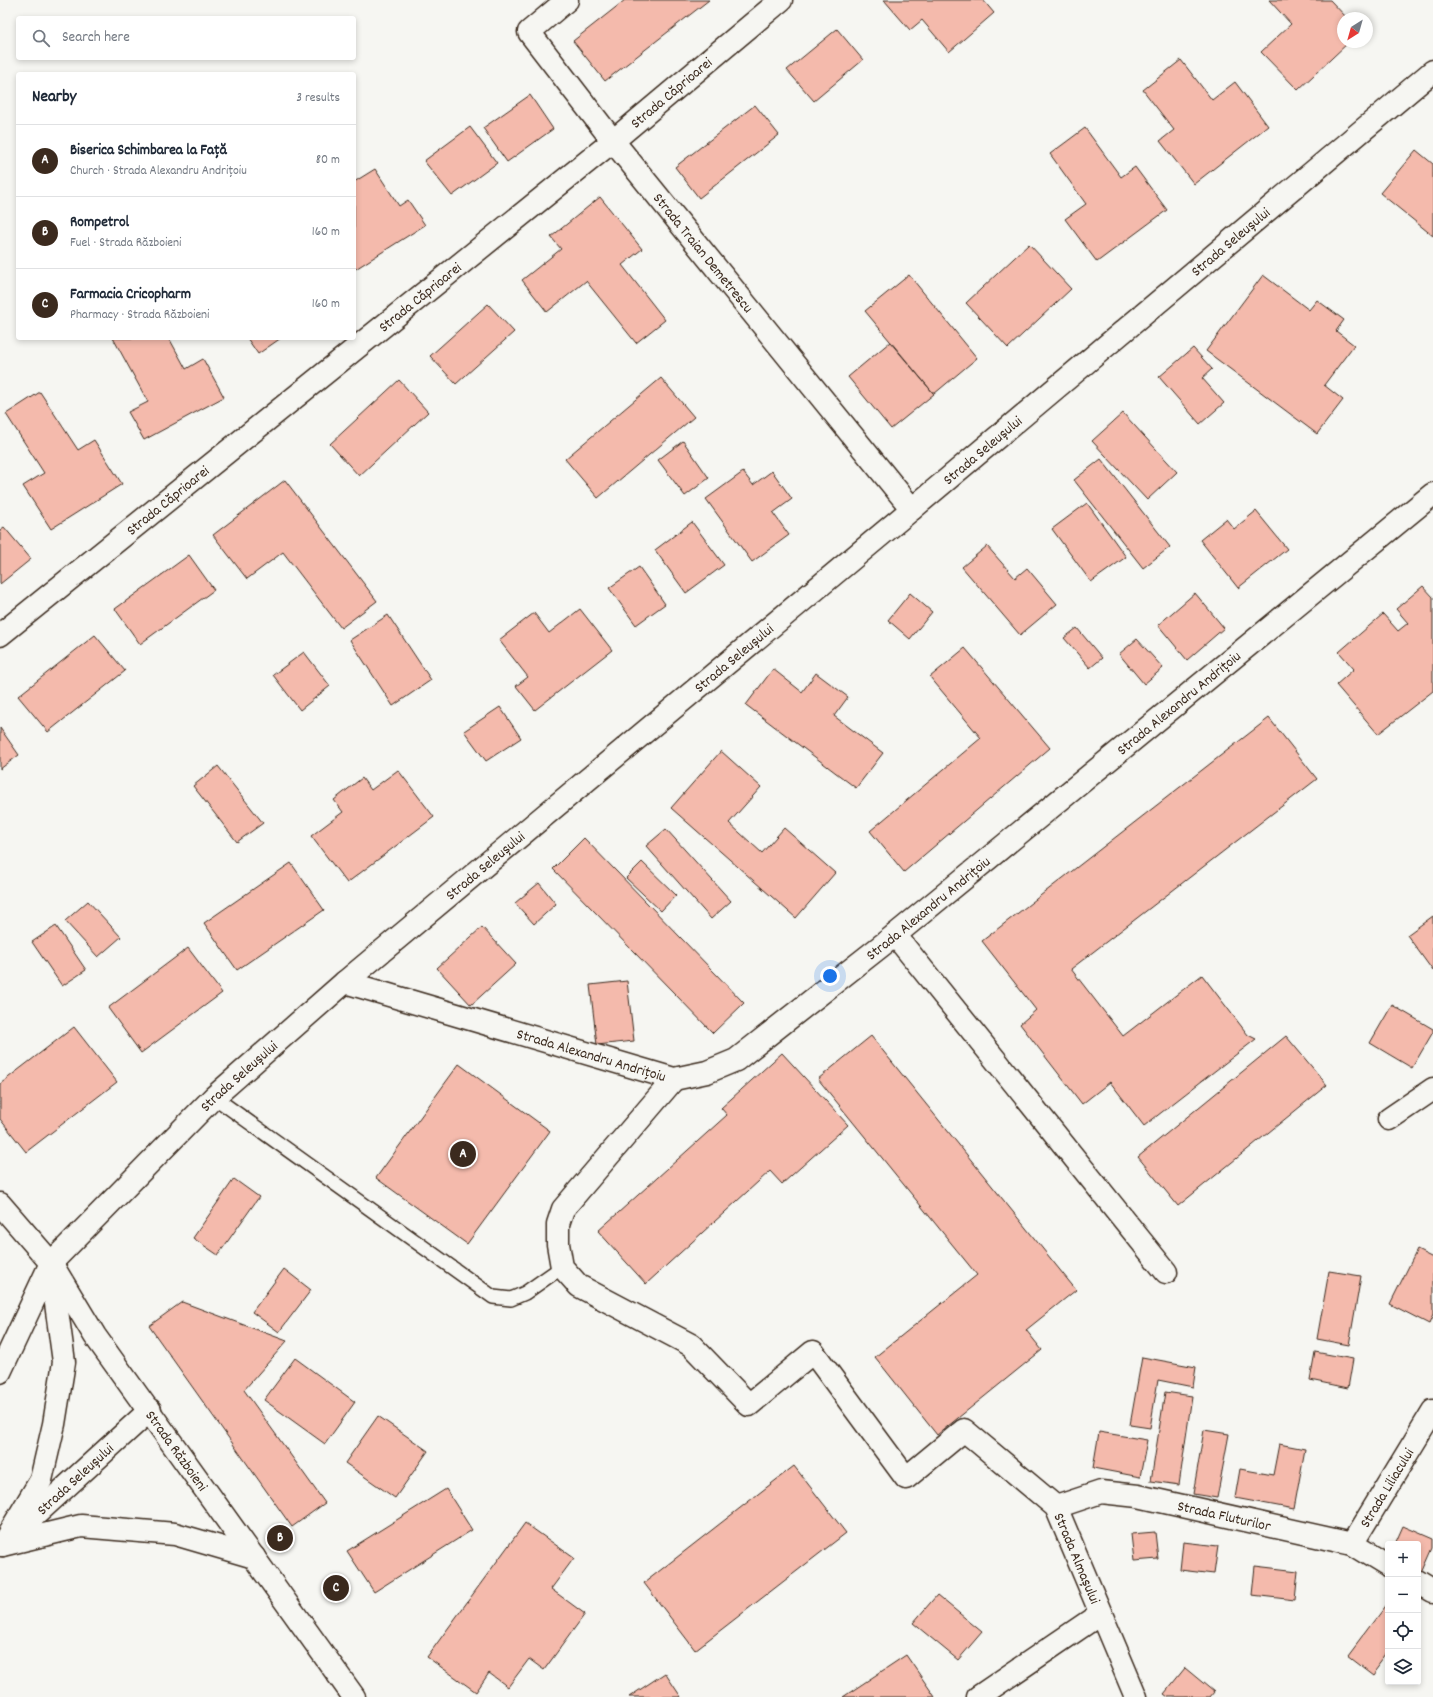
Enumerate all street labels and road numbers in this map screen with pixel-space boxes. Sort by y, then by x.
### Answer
street label: Strada Căprioarei [626,53,718,135]
street label: Strada Traian Demetrescu [647,189,758,319]
street label: Strada Seleușului [1187,203,1276,283]
street label: Strada Căprioarei [375,258,467,339]
street label: Strada Seleușului [939,412,1028,491]
street label: Strada Căprioarei [122,461,215,542]
street label: Strada Seleușului [690,619,780,699]
street label: Strada Alexandru Andrițoiu [1113,647,1247,762]
street label: Strada Seleușului [441,827,531,907]
street label: Strada Alexandru Andrițoiu [862,852,996,967]
street label: Strada Alexandru Andrițoiu [514,1024,668,1089]
street label: Strada Seleușului [196,1036,284,1118]
street label: Strada Războieni [139,1407,212,1497]
street label: Strada Seleușului [33,1439,120,1521]
street label: Strada Liliacului [1355,1444,1421,1533]
street label: Strada Fluturilor [1175,1496,1273,1539]
street label: Strada Almașului [1047,1510,1105,1608]

